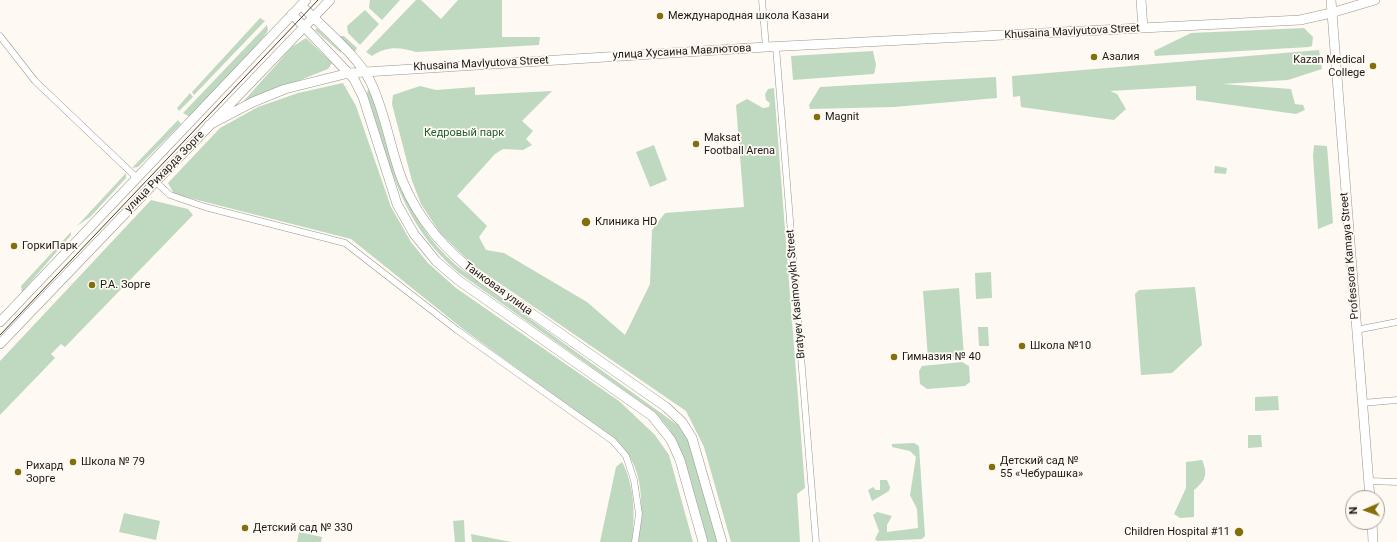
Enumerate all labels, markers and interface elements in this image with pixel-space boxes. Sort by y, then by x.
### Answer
place label: Международная школа Казани [668,9,829,23]
marker: Международная школа Казани [655,11,665,21]
street label: Khusaina Mavlyutova Street [1004,22,1140,42]
street label: улица Хусаина Мавлютова [612,42,752,62]
place label: Азалия [1102,50,1139,64]
marker: Азалия [1089,52,1099,62]
place label: Kazan Medical College [1293,53,1365,79]
street label: Khusaina Mavlyutova Street [413,54,549,74]
marker: Kazan Medical College [1368,61,1378,71]
place label: Magnit [825,110,859,124]
marker: Magnit [812,112,822,122]
park label: Кедровый парк [424,126,504,140]
street label: улица Рихарда Зорге [123,128,207,216]
place label: Maksat Football Arena [704,131,775,157]
marker: Maksat Football Arena [691,139,701,149]
street label: Professora Kamaya Street [1338,192,1362,320]
place label: Клиника HD [595,215,657,229]
marker: Клиника HD [580,216,592,228]
street label: Bratyev Kasimovykh Street [784,229,808,359]
place label: ГоркиПарк [22,239,78,253]
marker: ГоркиПарк [9,241,19,251]
street label: Танковая улица [461,260,535,318]
place label: Р.А. Зорге [100,278,150,292]
marker: Р.А. Зорге [87,280,97,290]
place label: Школа №10 [1030,339,1091,353]
marker: Школа №10 [1017,341,1027,351]
place label: Гимназия № 40 [902,350,981,364]
marker: Гимназия № 40 [889,352,899,362]
place label: Детский сад № 55 «Чебурашка» [1000,454,1083,480]
place label: Школа № 79 [81,455,145,469]
marker: Школа № 79 [68,457,78,467]
place label: Рихард Зорге [26,459,63,485]
marker: Детский сад № 55 «Чебурашка» [987,462,997,472]
marker: Рихард Зорге [13,467,23,477]
north arrow [1345,490,1385,530]
text: N [1347,506,1360,515]
place label: Детский сад № 330 [253,521,353,535]
marker: Детский сад № 330 [240,523,250,533]
place label: Children Hospital #11 [1124,525,1230,539]
marker: Children Hospital #11 [1233,526,1245,538]

